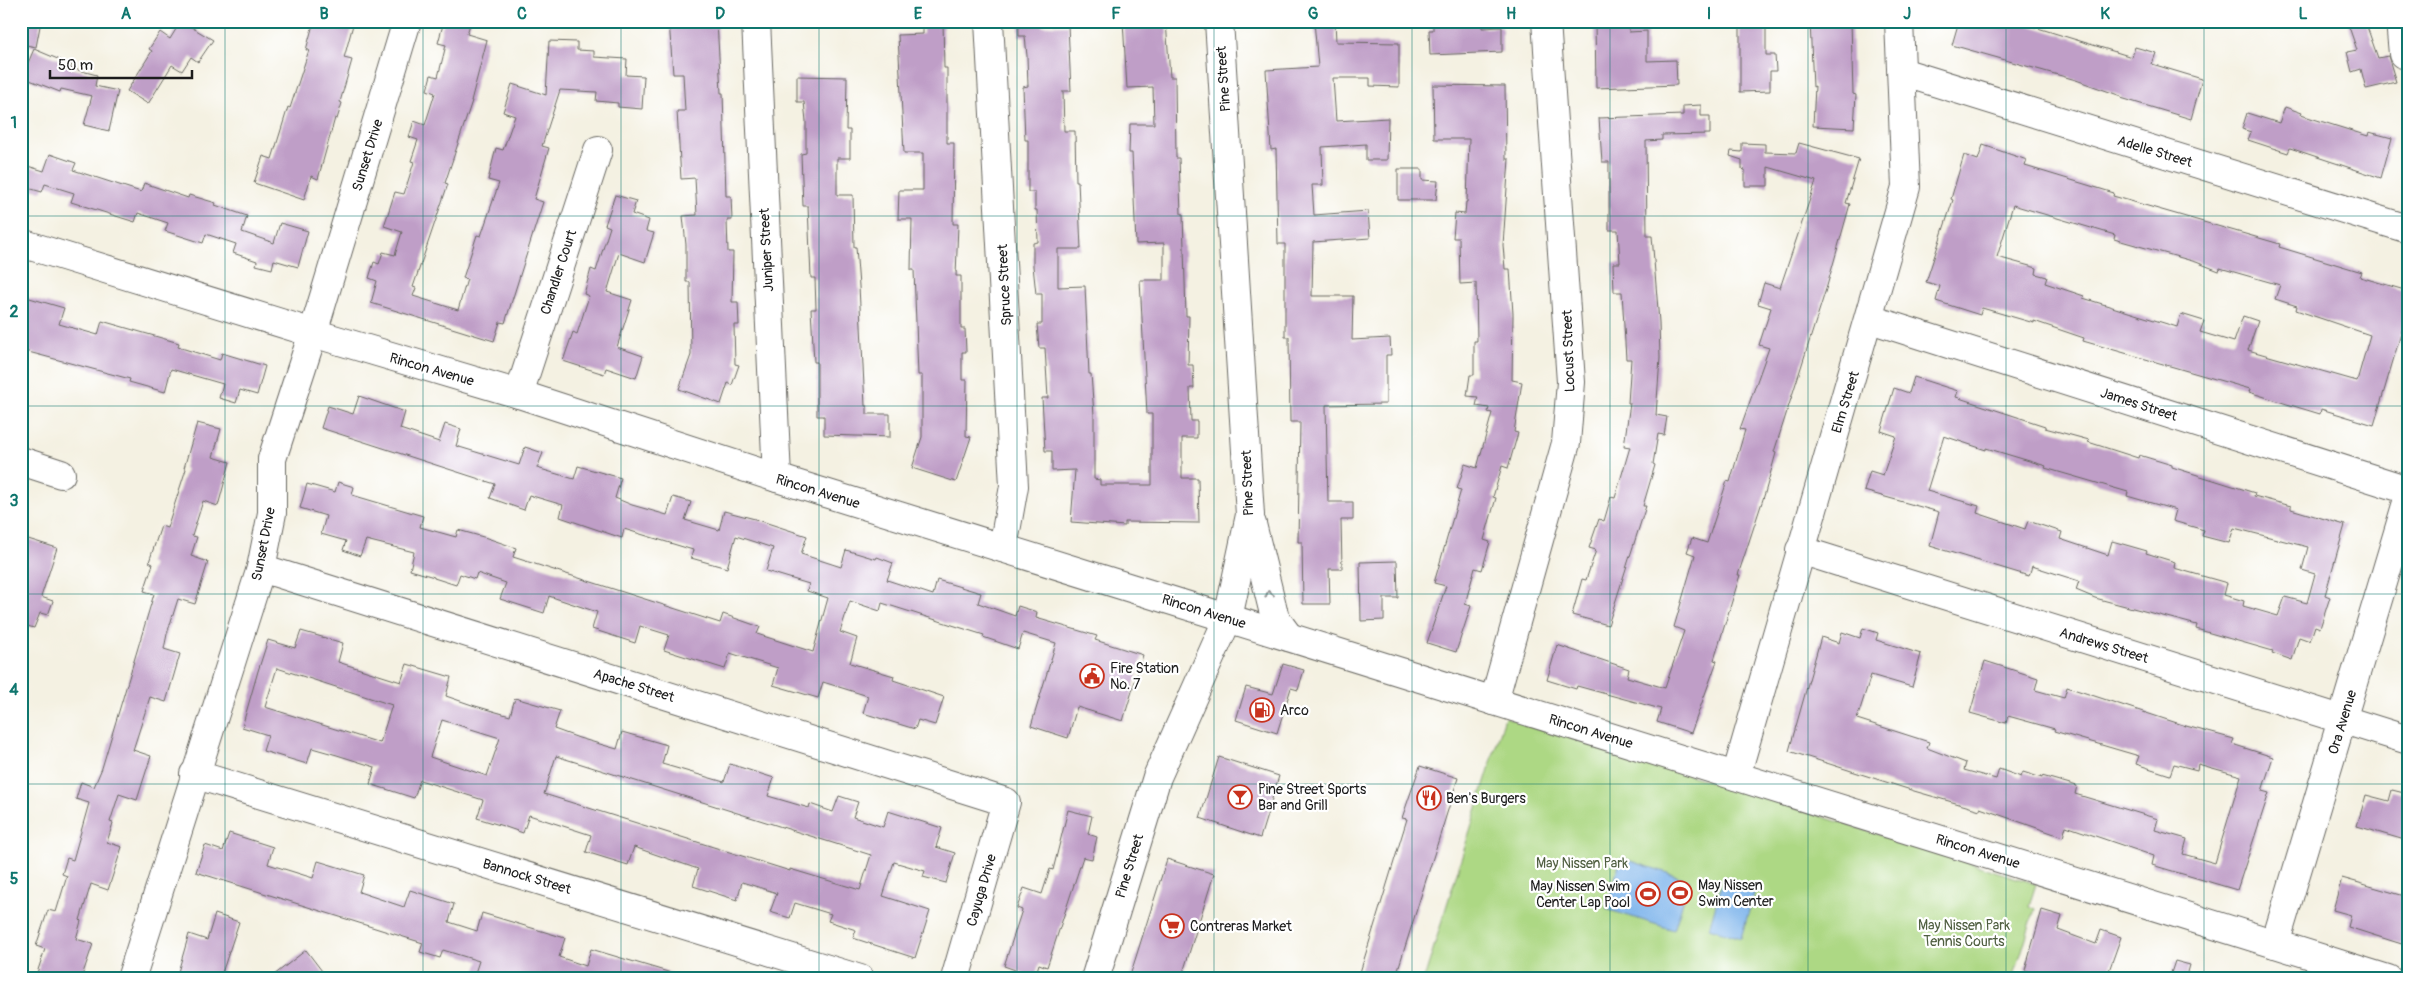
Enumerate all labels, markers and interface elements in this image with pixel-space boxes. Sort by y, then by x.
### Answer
text: A [121,4,132,24]
text: B [319,4,329,24]
text: C [517,4,527,24]
text: D [715,4,725,24]
text: E [914,4,923,24]
text: F [1111,4,1121,24]
text: G [1308,4,1319,24]
text: H [1506,4,1516,24]
text: I [1707,4,1711,24]
text: J [1903,4,1911,24]
text: K [2100,4,2110,24]
text: L [2298,4,2308,24]
street label: Pine Street [1213,45,1234,112]
scale bar [50,48,192,80]
text: 50 m [58,56,93,75]
text: 1 [11,113,17,133]
street label: Sunset Drive [348,117,387,193]
street label: Adelle Street [2115,132,2195,171]
street label: Juniper Street [756,207,777,292]
street label: Chandler Court [537,227,580,317]
street label: Spruce Street [994,243,1015,326]
text: 2 [10,302,19,322]
street label: Locust Street [1559,309,1578,392]
street label: Rincon Avenue [388,349,476,390]
street label: Elm Street [1828,369,1863,435]
street label: James Street [2098,384,2180,425]
street label: Pine Street [1238,449,1257,516]
street label: Rincon Avenue [774,471,862,512]
text: 3 [10,491,19,511]
street label: Sunset Drive [248,506,279,582]
one-way arrow [1264,590,1275,599]
street label: Rincon Avenue [1160,591,1248,632]
street label: Andrews Street [2057,624,2151,667]
place label: Fire Station No. 7 [1110,660,1179,693]
public building icon: Fire Station No. 7 [1079,663,1105,689]
street label: Apache Street [591,665,677,706]
text: 4 [9,680,19,700]
street label: Ora Avenue [2325,688,2360,756]
fuel station icon: Arco [1249,697,1275,723]
place label: Arco [1280,702,1309,719]
street label: Rincon Avenue [1547,711,1635,752]
place label: Pine Street Sports Bar and Grill [1258,781,1367,814]
bar icon: Pine Street Sports Bar and Grill [1227,784,1253,810]
restaurant icon: Ben's Burgers [1416,785,1442,811]
place label: Ben's Burgers [1446,790,1526,807]
street label: Rincon Avenue [1934,831,2022,872]
street label: Pine Street [1112,832,1147,900]
street label: Cayuga Drive [963,852,1000,928]
street label: Bannock Street [481,855,573,898]
park label: May Nissen Park [1536,855,1628,872]
text: 5 [10,869,19,889]
place label: May Nissen Swim Center [1698,877,1774,910]
place label: May Nissen Swim Center Lap Pool [1530,878,1630,911]
sports icon: May Nissen Swim Center [1667,880,1693,906]
sports icon: May Nissen Swim Center Lap Pool [1635,881,1661,907]
supermarket icon: Contreras Market [1159,913,1185,939]
park label: May Nissen Park Tennis Courts [1918,917,2010,950]
place label: Contreras Market [1190,918,1292,935]

